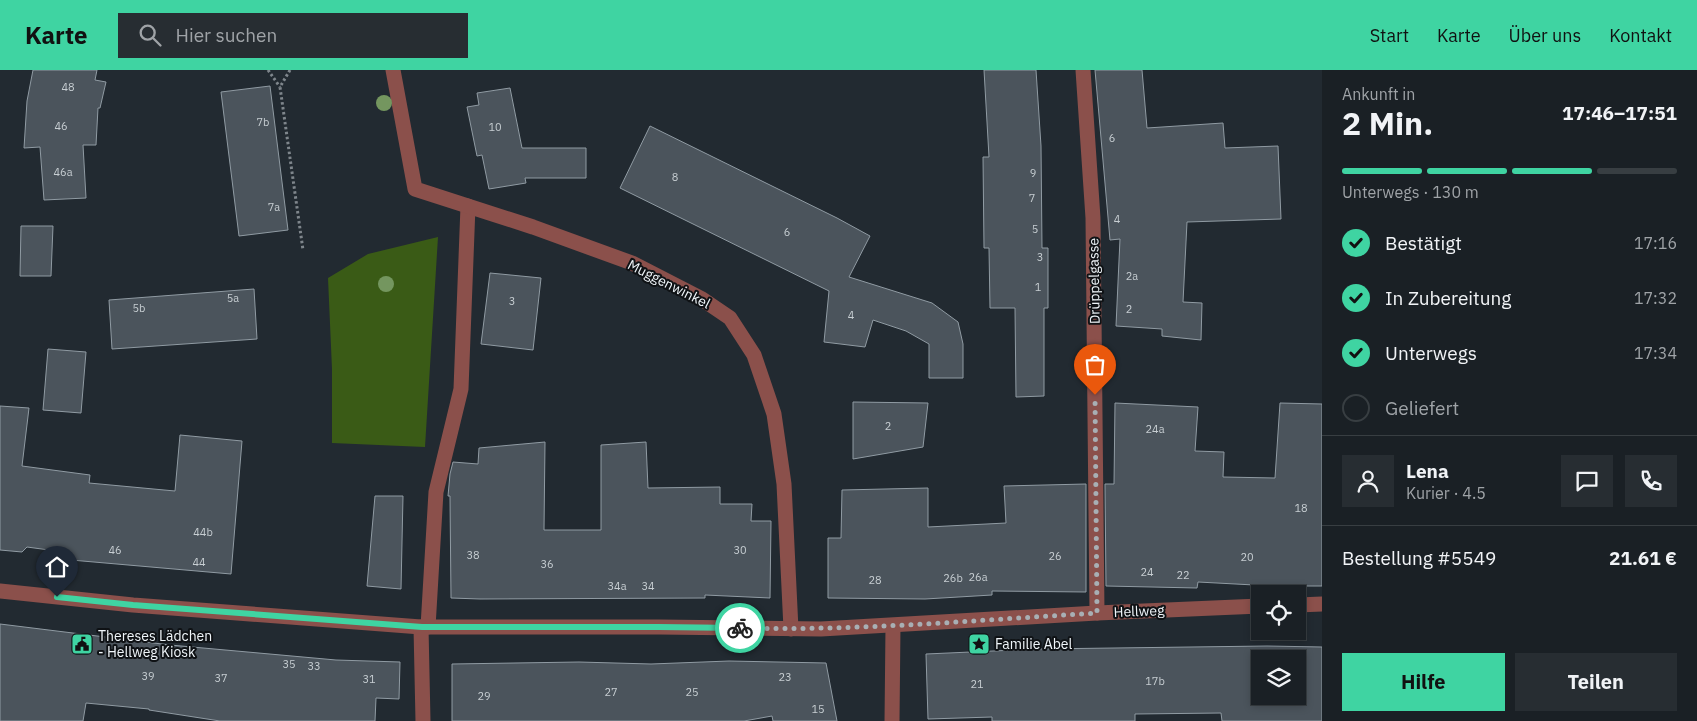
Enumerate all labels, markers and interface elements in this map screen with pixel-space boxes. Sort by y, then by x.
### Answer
search box [118,13,468,58]
text: Karte [25,19,88,51]
icon: search [136,21,164,49]
text: Hier suchen [176,23,277,47]
text: Start [1370,24,1409,47]
text: Karte [1437,24,1481,47]
text: Über uns [1509,24,1581,47]
text: Kontakt [1609,24,1672,47]
house number: 48 [61,80,75,94]
text: Ankunft in [1342,84,1415,104]
text: 17:46–17:51 [1562,101,1677,125]
text: 2 Min. [1342,102,1433,144]
house number: 7b [257,115,269,129]
house number: 46 [54,119,68,133]
house number: 10 [488,120,502,134]
house number: 6 [1109,131,1115,145]
house number: 46a [53,165,73,179]
house number: 9 [1030,166,1036,180]
house number: 8 [672,170,678,184]
text: Unterwegs · 130 m [1342,182,1479,202]
house number: 7 [1029,191,1035,205]
house number: 7a [268,200,280,214]
house number: 4 [1114,212,1121,226]
house number: 5 [1032,222,1038,236]
house number: 6 [784,225,790,239]
icon: check [1342,229,1370,257]
text: Bestätigt [1385,231,1462,255]
text: 17:16 [1634,233,1677,253]
street label: Drüppelgasse [1084,237,1104,324]
house number: 3 [1037,250,1043,264]
street label: Muggenwinkel [625,255,714,313]
house number: 2a [1126,269,1138,283]
house number: 1 [1035,280,1042,294]
icon: check [1342,284,1370,312]
text: In Zubereitung [1385,286,1511,310]
text: 17:32 [1634,288,1677,308]
house number: 5a [227,291,239,305]
house number: 3 [509,294,515,308]
house number: 5b [133,301,145,315]
house number: 2 [1126,302,1132,316]
house number: 4 [848,308,855,322]
icon: check [1342,339,1370,367]
text: Unterwegs [1385,341,1477,365]
text: 17:34 [1634,343,1677,363]
pin [1074,344,1116,395]
icon: bag [1081,351,1109,379]
text: Geliefert [1385,396,1459,420]
house number: 2 [885,419,891,433]
house number: 24a [1145,422,1165,436]
button: person [1342,455,1394,507]
button: chat [1561,455,1613,507]
button: phone [1625,455,1677,507]
text: Lena [1406,459,1449,483]
text: Kurier · 4.5 [1406,483,1486,503]
house number: 18 [1294,501,1308,515]
house number: 44b [193,525,213,539]
house number: 46 [108,543,122,557]
house number: 30 [733,543,747,557]
pin [36,546,78,597]
text: Bestellung #5549 [1342,546,1496,570]
text: 21.61 € [1609,546,1677,570]
house number: 38 [466,548,480,562]
house number: 26 [1048,549,1062,563]
house number: 20 [1240,550,1254,564]
icon: home [43,553,71,581]
house number: 44 [192,555,206,569]
house number: 36 [540,557,554,571]
house number: 24 [1140,565,1154,579]
house number: 22 [1176,568,1190,582]
house number: 26a [968,570,988,584]
house number: 26b [943,571,963,585]
house number: 28 [868,573,882,587]
house number: 34a [607,579,627,593]
house number: 34 [641,579,655,593]
map controls [1251,585,1306,705]
button: locate [1251,585,1306,640]
street label: Hellweg [1113,601,1165,621]
courier [715,603,765,653]
icon: bike [726,614,754,642]
place label: Thereses Lädchen - Hellweg Kiosk [98,627,212,661]
public building icon: Thereses Lädchen - Hellweg Kiosk [70,632,94,656]
place icon: Familie Abel [967,632,991,656]
place label: Familie Abel [995,635,1073,653]
button: layers [1251,650,1306,705]
button: Hilfe [1342,653,1505,711]
button: Teilen [1515,653,1677,711]
house number: 35 [282,657,296,671]
house number: 33 [307,659,321,673]
house number: 39 [141,669,155,683]
house number: 23 [778,670,792,684]
house number: 37 [214,671,228,685]
house number: 31 [362,672,376,686]
house number: 17b [1145,674,1165,688]
house number: 21 [970,677,984,691]
house number: 27 [604,685,618,699]
house number: 25 [685,685,699,699]
house number: 29 [477,689,491,703]
house number: 15 [811,702,825,716]

